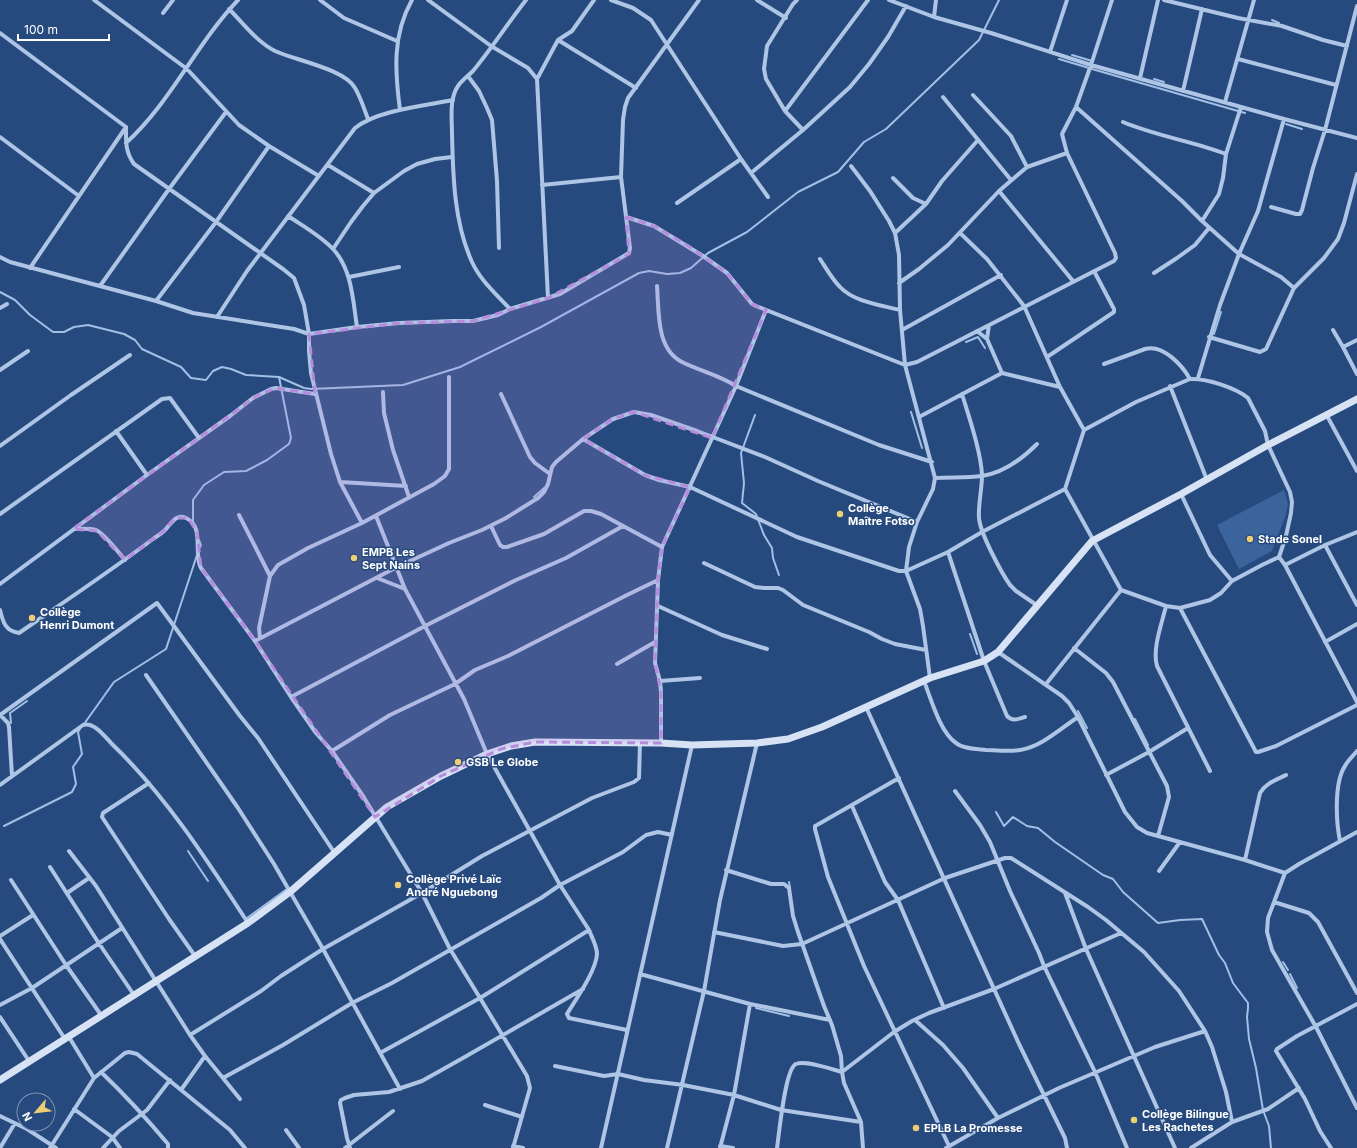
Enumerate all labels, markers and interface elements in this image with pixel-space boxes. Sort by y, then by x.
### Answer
scale bar [18,16,109,42]
text: 100 m [24,22,58,37]
place label: Collège Maître Fotso [848,501,915,528]
marker: Collège Maître Fotso [835,509,845,519]
place label: Stade Sonel [1258,532,1322,546]
marker: Stade Sonel [1245,534,1255,544]
place label: EMPB Les Sept Nains [362,545,420,572]
marker: EMPB Les Sept Nains [349,553,359,563]
place label: Collège Henri Dumont [40,605,114,632]
marker: Collège Henri Dumont [27,613,37,623]
place label: GSB Le Globe [466,755,539,769]
marker: GSB Le Globe [453,757,463,767]
place label: Collège Privé Laïc André Nguebong [406,872,502,899]
marker: Collège Privé Laïc André Nguebong [393,880,403,890]
north arrow [16,1092,56,1132]
place label: Collège Bilingue Les Rachetes [1142,1107,1229,1134]
text: N [19,1110,35,1124]
marker: Collège Bilingue Les Rachetes [1129,1115,1139,1125]
place label: EPLB La Promesse [924,1121,1023,1135]
marker: EPLB La Promesse [911,1123,921,1133]

